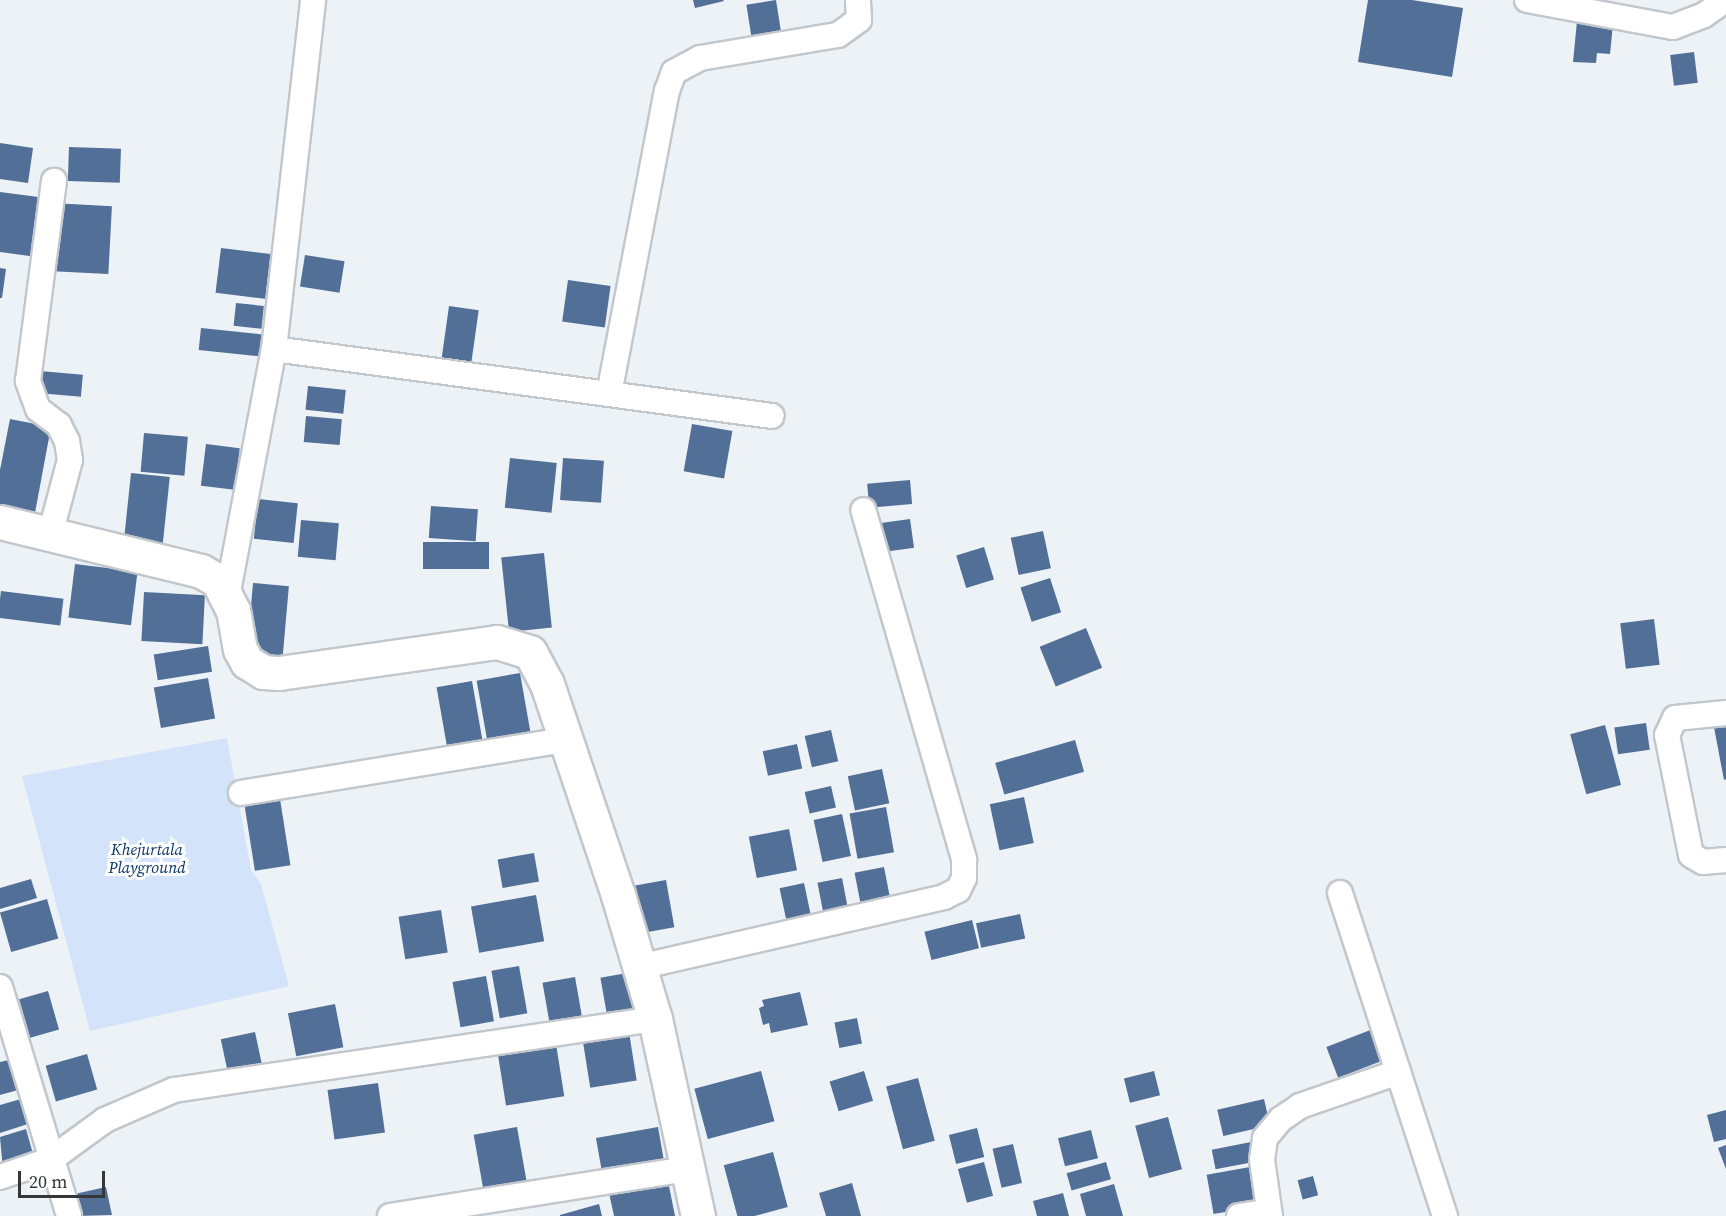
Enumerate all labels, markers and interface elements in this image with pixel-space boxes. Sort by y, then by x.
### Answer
park label: Khejurtala Playground [108,839,186,877]
scale bar [21,1159,108,1197]
text: 20 m [29,1169,67,1194]

